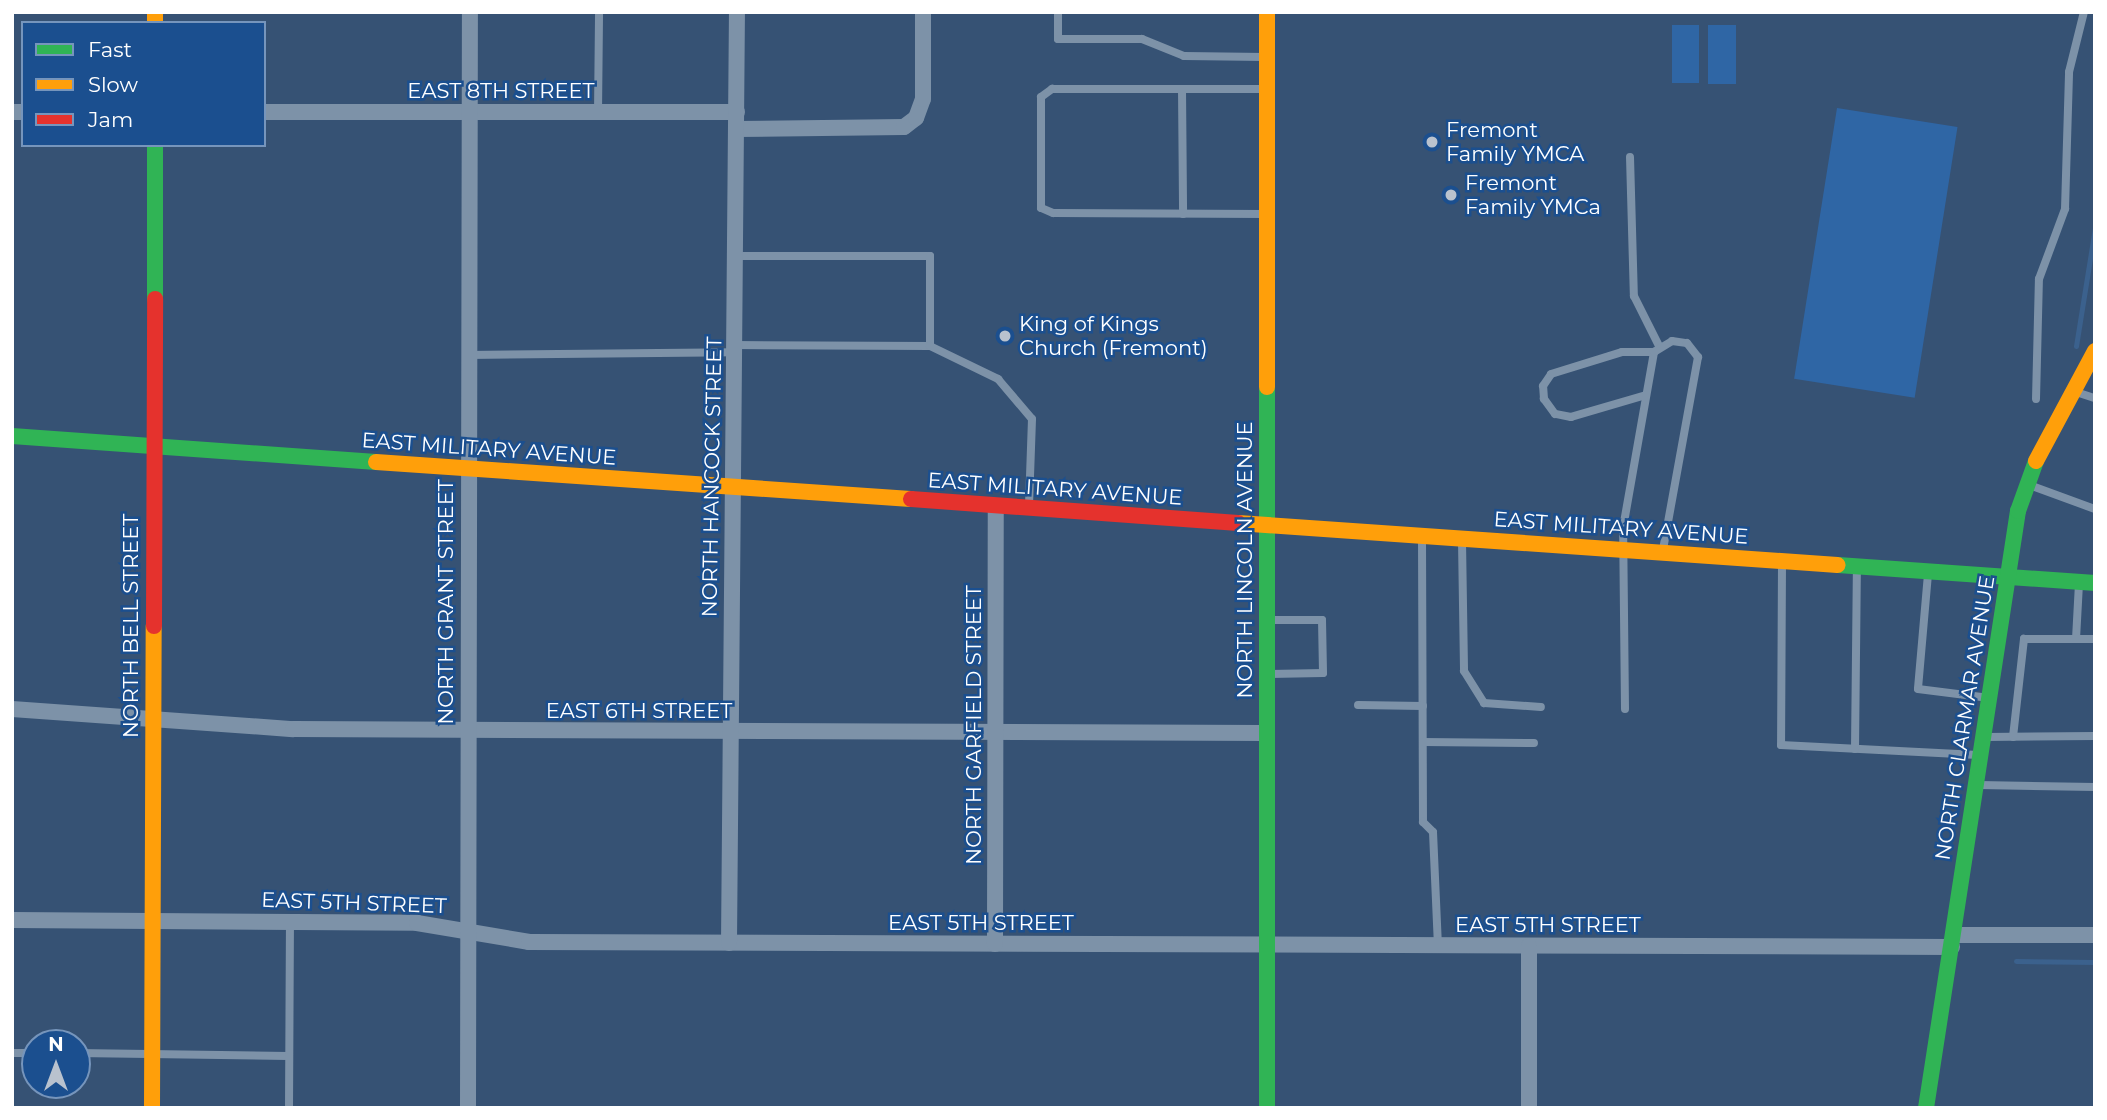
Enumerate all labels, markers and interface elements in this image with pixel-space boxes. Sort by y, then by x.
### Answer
legend [21,21,266,147]
text: Fast [88,37,132,62]
text: Slow [88,72,138,97]
street label: EAST 8TH STREET [407,78,595,104]
text: Jam [88,107,133,132]
place label: Fremont Family YMCA [1446,117,1584,167]
marker: Fremont Family YMCA [1424,134,1440,150]
place label: Fremont Family YMCa [1465,170,1601,220]
marker: Fremont Family YMCa [1443,187,1459,203]
place label: King of Kings Church (Fremont) [1019,311,1208,361]
marker: King of Kings Church (Fremont) [997,328,1013,344]
street label: NORTH HANCOCK STREET [697,336,727,618]
street label: NORTH LINCOLN AVENUE [1232,421,1258,699]
street label: EAST MILITARY AVENUE [361,428,617,470]
street label: EAST MILITARY AVENUE [927,468,1183,510]
street label: NORTH GRANT STREET [433,479,459,725]
street label: EAST MILITARY AVENUE [1493,507,1749,549]
street label: NORTH BELL STREET [118,514,144,738]
street label: NORTH CLARMAR AVENUE [1930,574,2000,862]
street label: NORTH GARFIELD STREET [961,585,987,865]
street label: EAST 6TH STREET [546,698,732,724]
street label: EAST 5TH STREET [261,887,447,919]
street label: EAST 5TH STREET [888,910,1074,936]
street label: EAST 5TH STREET [1455,912,1641,938]
north arrow [21,1029,91,1099]
text: N [48,1033,64,1056]

